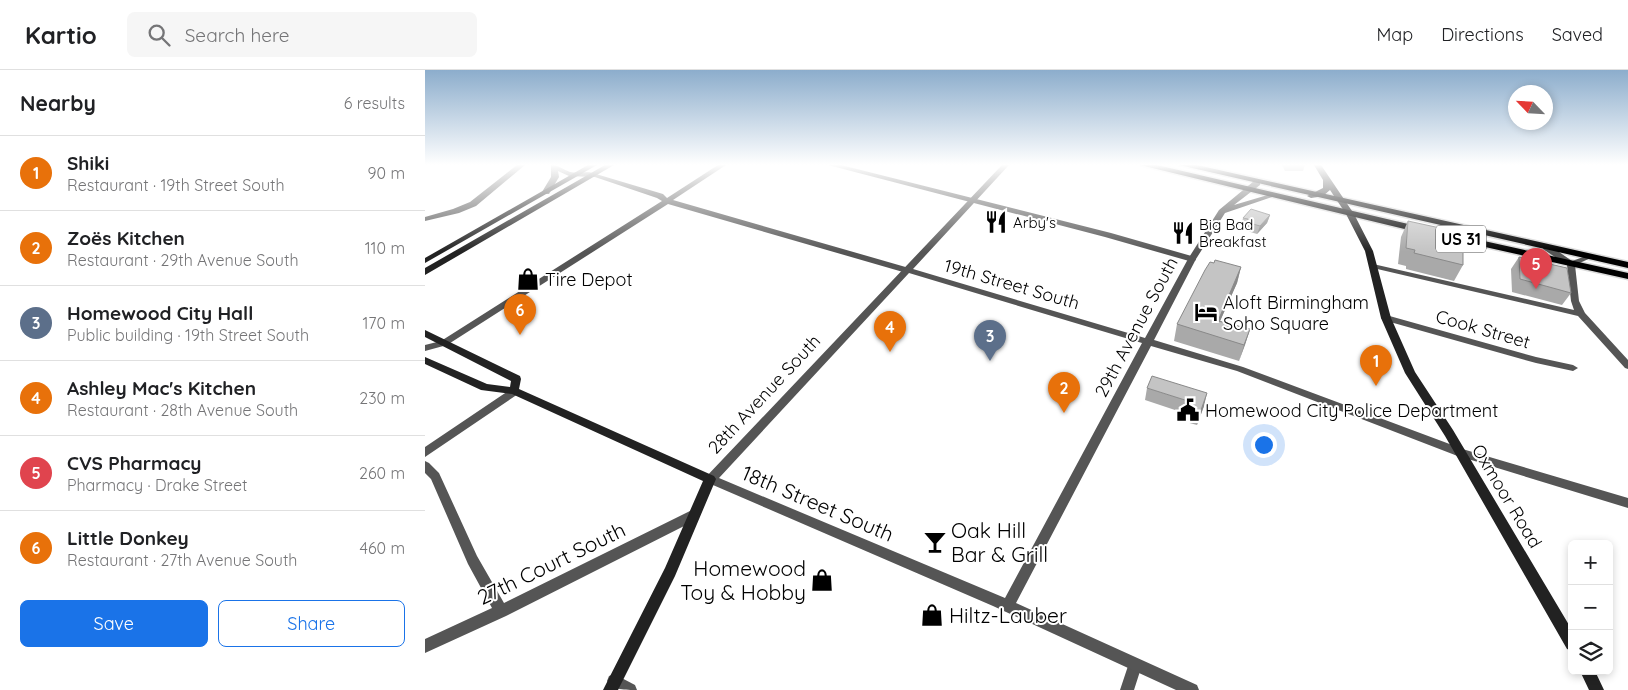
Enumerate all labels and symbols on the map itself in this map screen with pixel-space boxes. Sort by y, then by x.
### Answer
north arrow [1508,85,1553,130]
restaurant icon: Arby's [983,209,1009,235]
place label: Arby's [1013,213,1056,232]
place label: Big Bad Breakfast [1199,215,1266,251]
restaurant icon: Big Bad Breakfast [1170,220,1196,246]
road number: US 31 [1436,226,1486,252]
pin: 5 [1520,248,1552,289]
street label: 29th Avenue South [1089,253,1183,401]
street label: 19th Street South [942,254,1082,314]
shop icon: Tire Depot [515,266,541,292]
place label: Tire Depot [545,268,632,291]
place label: Aloft Birmingham Soho Square [1223,291,1369,335]
pin: 6 [504,294,536,335]
hotel icon: Aloft Birmingham Soho Square [1193,299,1219,325]
street label: Cook Street [1433,305,1533,353]
pin: 4 [874,311,906,352]
pin: 3 [974,320,1006,361]
street label: 28th Avenue South [703,329,825,459]
pin: 1 [1360,345,1392,386]
pin: 2 [1048,372,1080,413]
public building icon: Homewood City Police Department [1175,397,1201,423]
place label: Homewood City Police Department [1205,399,1498,422]
your location [1251,432,1277,458]
street label: Oxmoor Road [1467,440,1547,552]
street label: 18th Street South [738,459,898,547]
street label: 27th Court South [473,516,629,610]
place label: Oak Hill Bar & Grill [951,517,1048,567]
bar icon: Oak Hill Bar & Grill [922,529,948,555]
place label: Homewood Toy & Hobby [680,555,806,605]
shop icon: Homewood Toy & Hobby [809,567,835,593]
shop icon: Hiltz-Lauber [919,602,945,628]
place label: Hiltz-Lauber [949,602,1067,628]

